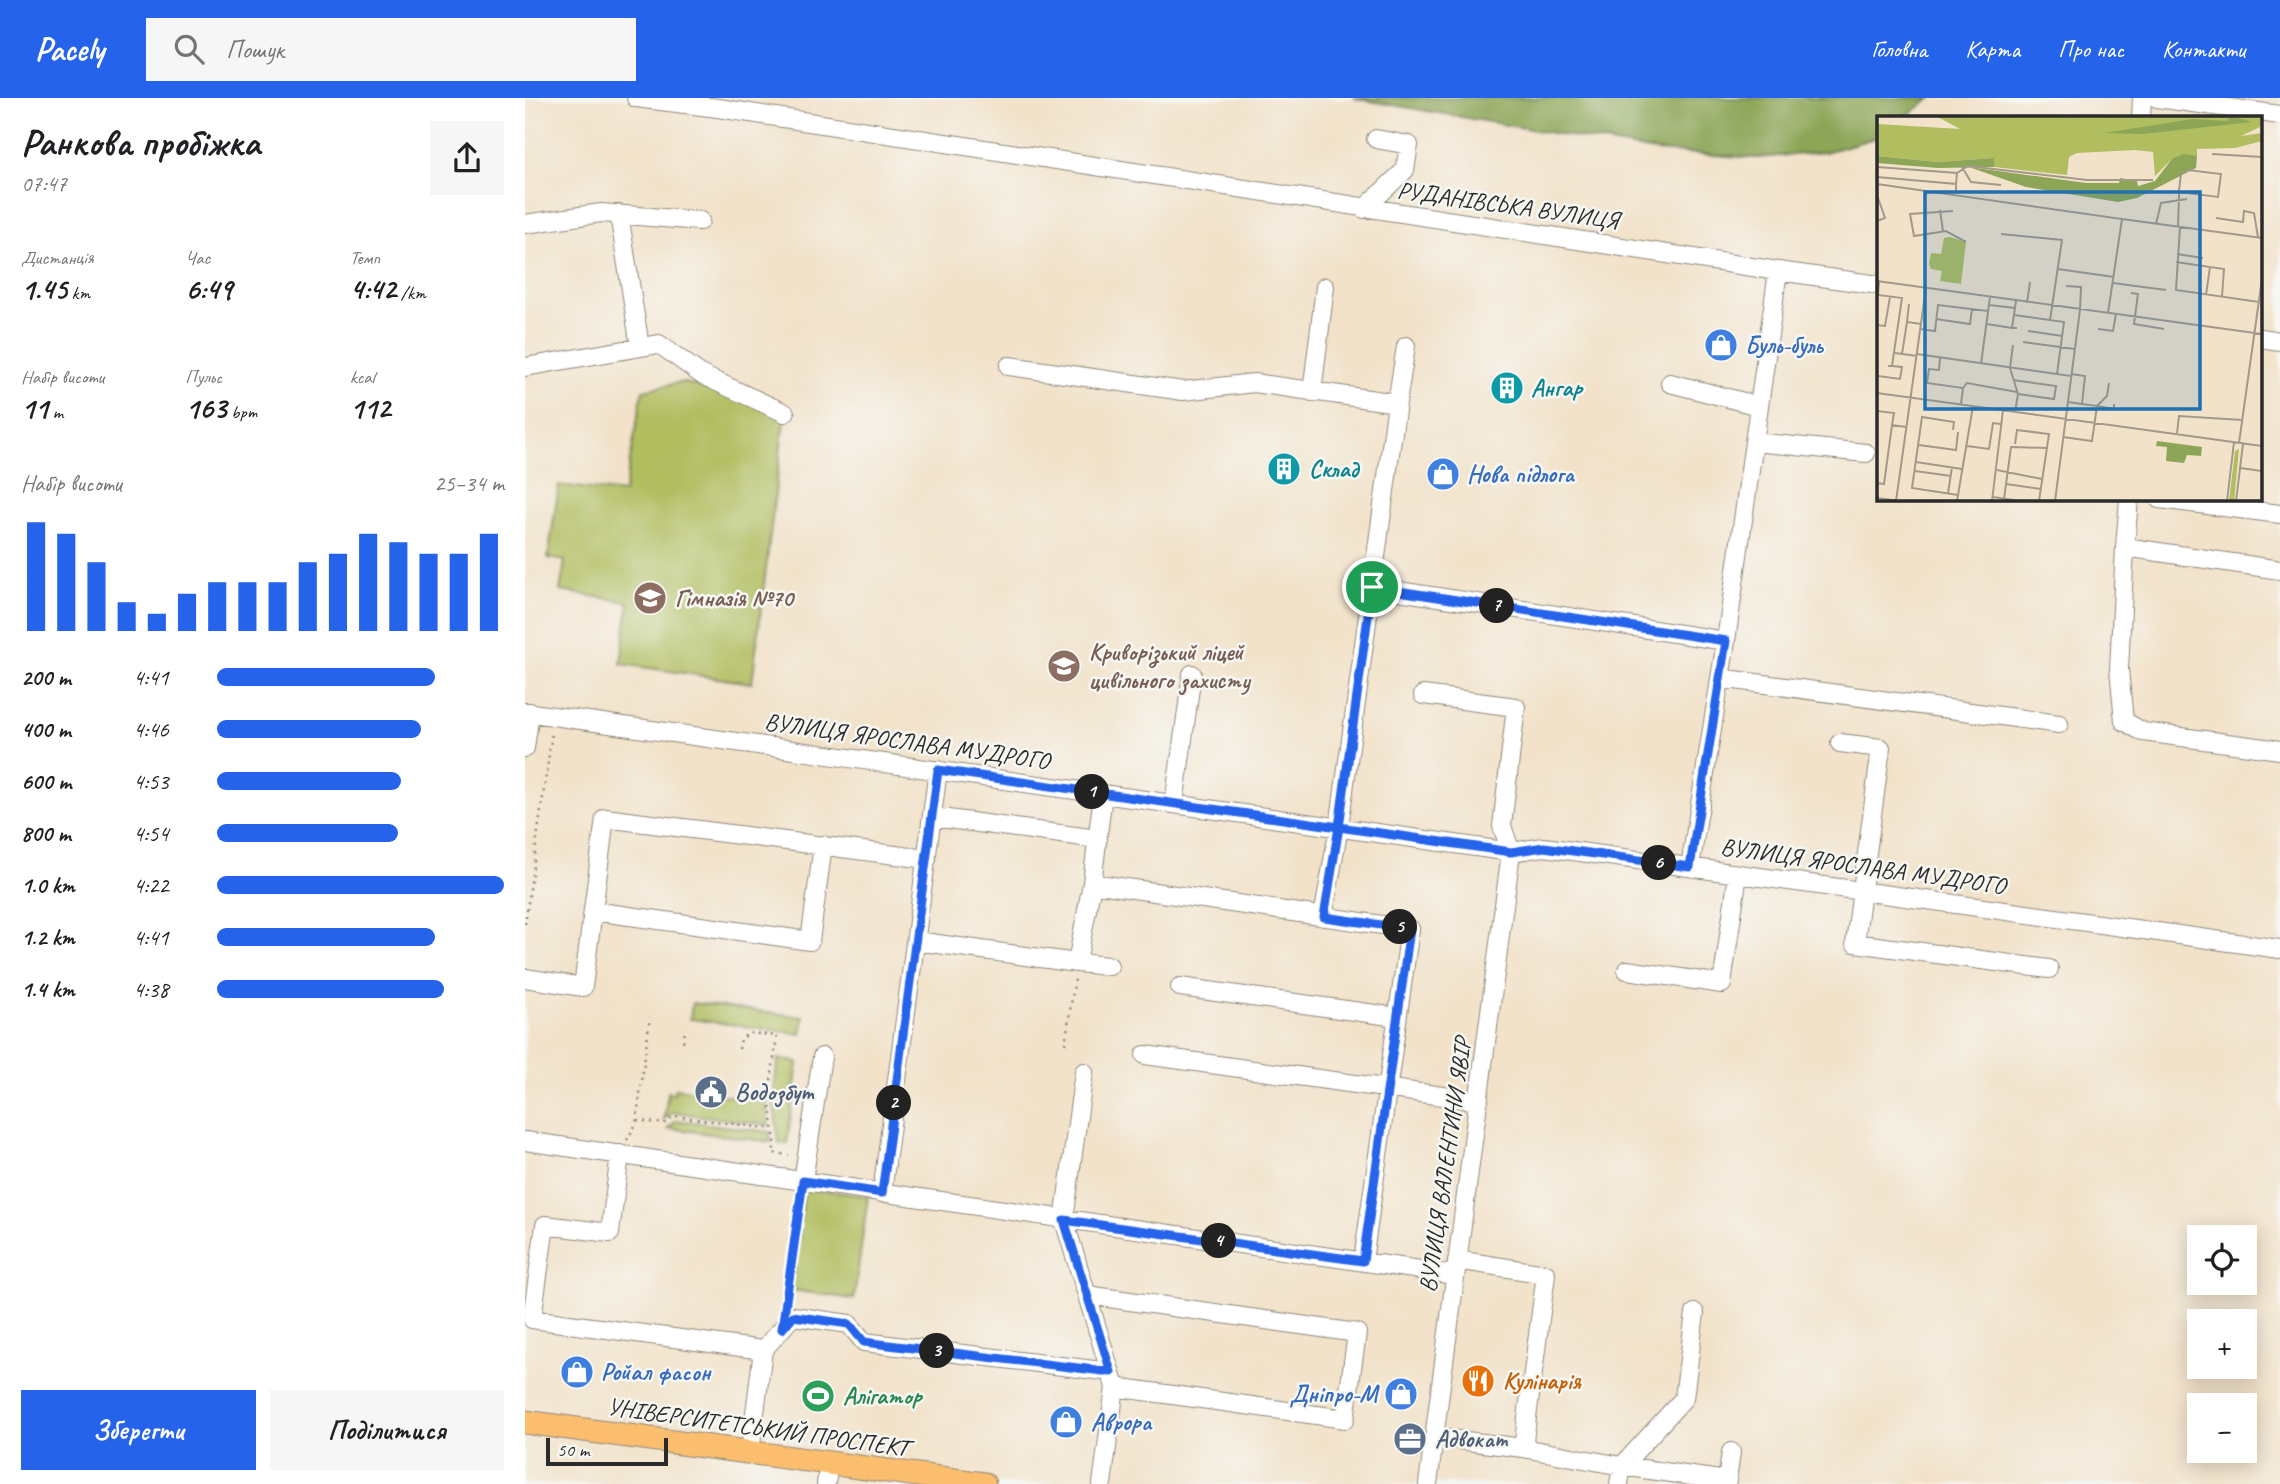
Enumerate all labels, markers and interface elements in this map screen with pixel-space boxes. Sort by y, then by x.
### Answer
search box [146,18,636,81]
text: Pacely [35,28,104,70]
icon: search [170,30,208,68]
text: Пошук [226,33,284,66]
text: Головна [1871,34,1927,64]
text: Карта [1965,34,2020,64]
text: Про нас [2058,34,2124,64]
text: Контакти [2162,34,2245,64]
inset map [1877,116,2263,500]
text: Ранкова пробіжка [21,119,260,166]
button: share [430,121,504,195]
text: 07:47 [21,169,67,198]
street label: РУДАНІВСЬКА ВУЛИЦЯ [1395,175,1624,236]
text: Дистанція [21,246,94,270]
text: Час [185,246,210,270]
text: Темп [350,246,380,270]
text: 1.45 [21,270,67,308]
text: 6:49 [185,270,232,308]
text: 4:42 [350,270,396,308]
text: km [67,281,90,305]
text: /km [396,281,426,305]
shop icon: Буль-буль [1702,326,1740,364]
place label: Буль-буль [1745,330,1825,360]
text: Набір висоти [21,365,104,389]
text: Пульс [185,365,222,389]
text: kcal [350,365,375,389]
building icon: Ангар [1488,369,1526,407]
place label: Ангар [1531,373,1584,403]
text: 11 [21,389,48,427]
text: 163 [185,389,226,427]
text: 112 [350,389,390,427]
text: m [48,400,63,424]
text: bpm [226,400,257,424]
building icon: Склад [1265,450,1303,488]
place label: Склад [1309,454,1360,484]
shop icon: Нова підлога [1424,455,1462,493]
place label: Нова підлога [1467,459,1575,489]
text: Набір висоти [21,469,121,498]
text: 25–34 m [434,469,504,498]
pin [1342,557,1402,617]
icon: arrive [1353,568,1391,606]
school or university icon: Гімназія №70 [631,579,669,617]
place label: Гімназія №70 [675,583,795,613]
pin: 7 [1479,588,1515,624]
text: 7 [1492,593,1501,617]
place label: Криворізький ліцей цивільного захисту [1089,637,1252,696]
school or university icon: Криворізький ліцей цивільного захисту [1045,647,1083,685]
text: 200 m [21,663,71,692]
text: 4:41 [133,663,169,692]
street label: ВУЛИЦЯ ЯРОСЛАВА МУДРОГО [763,706,1054,776]
text: 400 m [21,715,71,744]
text: 4:46 [133,715,169,744]
text: 600 m [21,767,71,796]
text: 4:53 [133,767,169,796]
pin: 1 [1075,774,1109,810]
text: 1 [1087,779,1096,803]
text: 800 m [21,819,71,848]
text: 4:54 [133,819,169,848]
street label: ВУЛИЦЯ ЯРОСЛАВА МУДРОГО [1719,831,2010,901]
pin: 6 [1641,846,1677,880]
text: 6 [1654,850,1663,874]
text: 1.0 km [21,871,75,900]
text: 4:22 [133,871,169,900]
pin: 5 [1383,910,1417,944]
text: 5 [1395,914,1404,938]
text: 1.2 km [21,923,75,952]
text: 4:41 [133,923,169,952]
text: 1.4 km [21,975,75,1004]
text: 4:38 [133,975,169,1004]
street label: ВУЛИЦЯ ВАЛЕНТИНИ ЯВІР [1412,1032,1478,1294]
public building icon: Водозбут [692,1073,730,1111]
place label: Водозбут [735,1077,815,1108]
pin: 2 [877,1086,911,1121]
text: 2 [889,1090,898,1114]
pin: 4 [1201,1224,1237,1258]
map controls [2187,1225,2257,1463]
button: locate [2187,1225,2257,1295]
text: 4 [1214,1228,1223,1252]
button: + [2187,1309,2257,1379]
pin: 3 [919,1334,955,1368]
text: 3 [932,1338,941,1362]
shop icon: Ройал фасон [558,1353,596,1391]
place label: Ройал фасон [601,1357,712,1387]
restaurant icon: Кулінарія [1459,1362,1497,1400]
place label: Кулінарія [1503,1366,1582,1396]
shop icon: Дніпро-М [1382,1375,1420,1413]
sports icon: Алігатор [799,1377,837,1415]
place label: Дніпро-М [1289,1379,1380,1409]
place label: Алігатор [843,1381,924,1411]
button: Зберегти [21,1390,256,1470]
button: Поділитися [270,1390,504,1470]
street label: УНІВЕРСИТЕТСЬКИЙ ПРОСПЕКТ [606,1391,916,1464]
button: − [2187,1393,2257,1463]
shop icon: Аврора [1047,1403,1085,1441]
place label: Аврора [1091,1407,1153,1437]
office icon: Адвокат [1391,1420,1429,1458]
place label: Адвокат [1435,1424,1509,1454]
scale bar [546,1435,669,1467]
text: 50 m [557,1438,589,1462]

